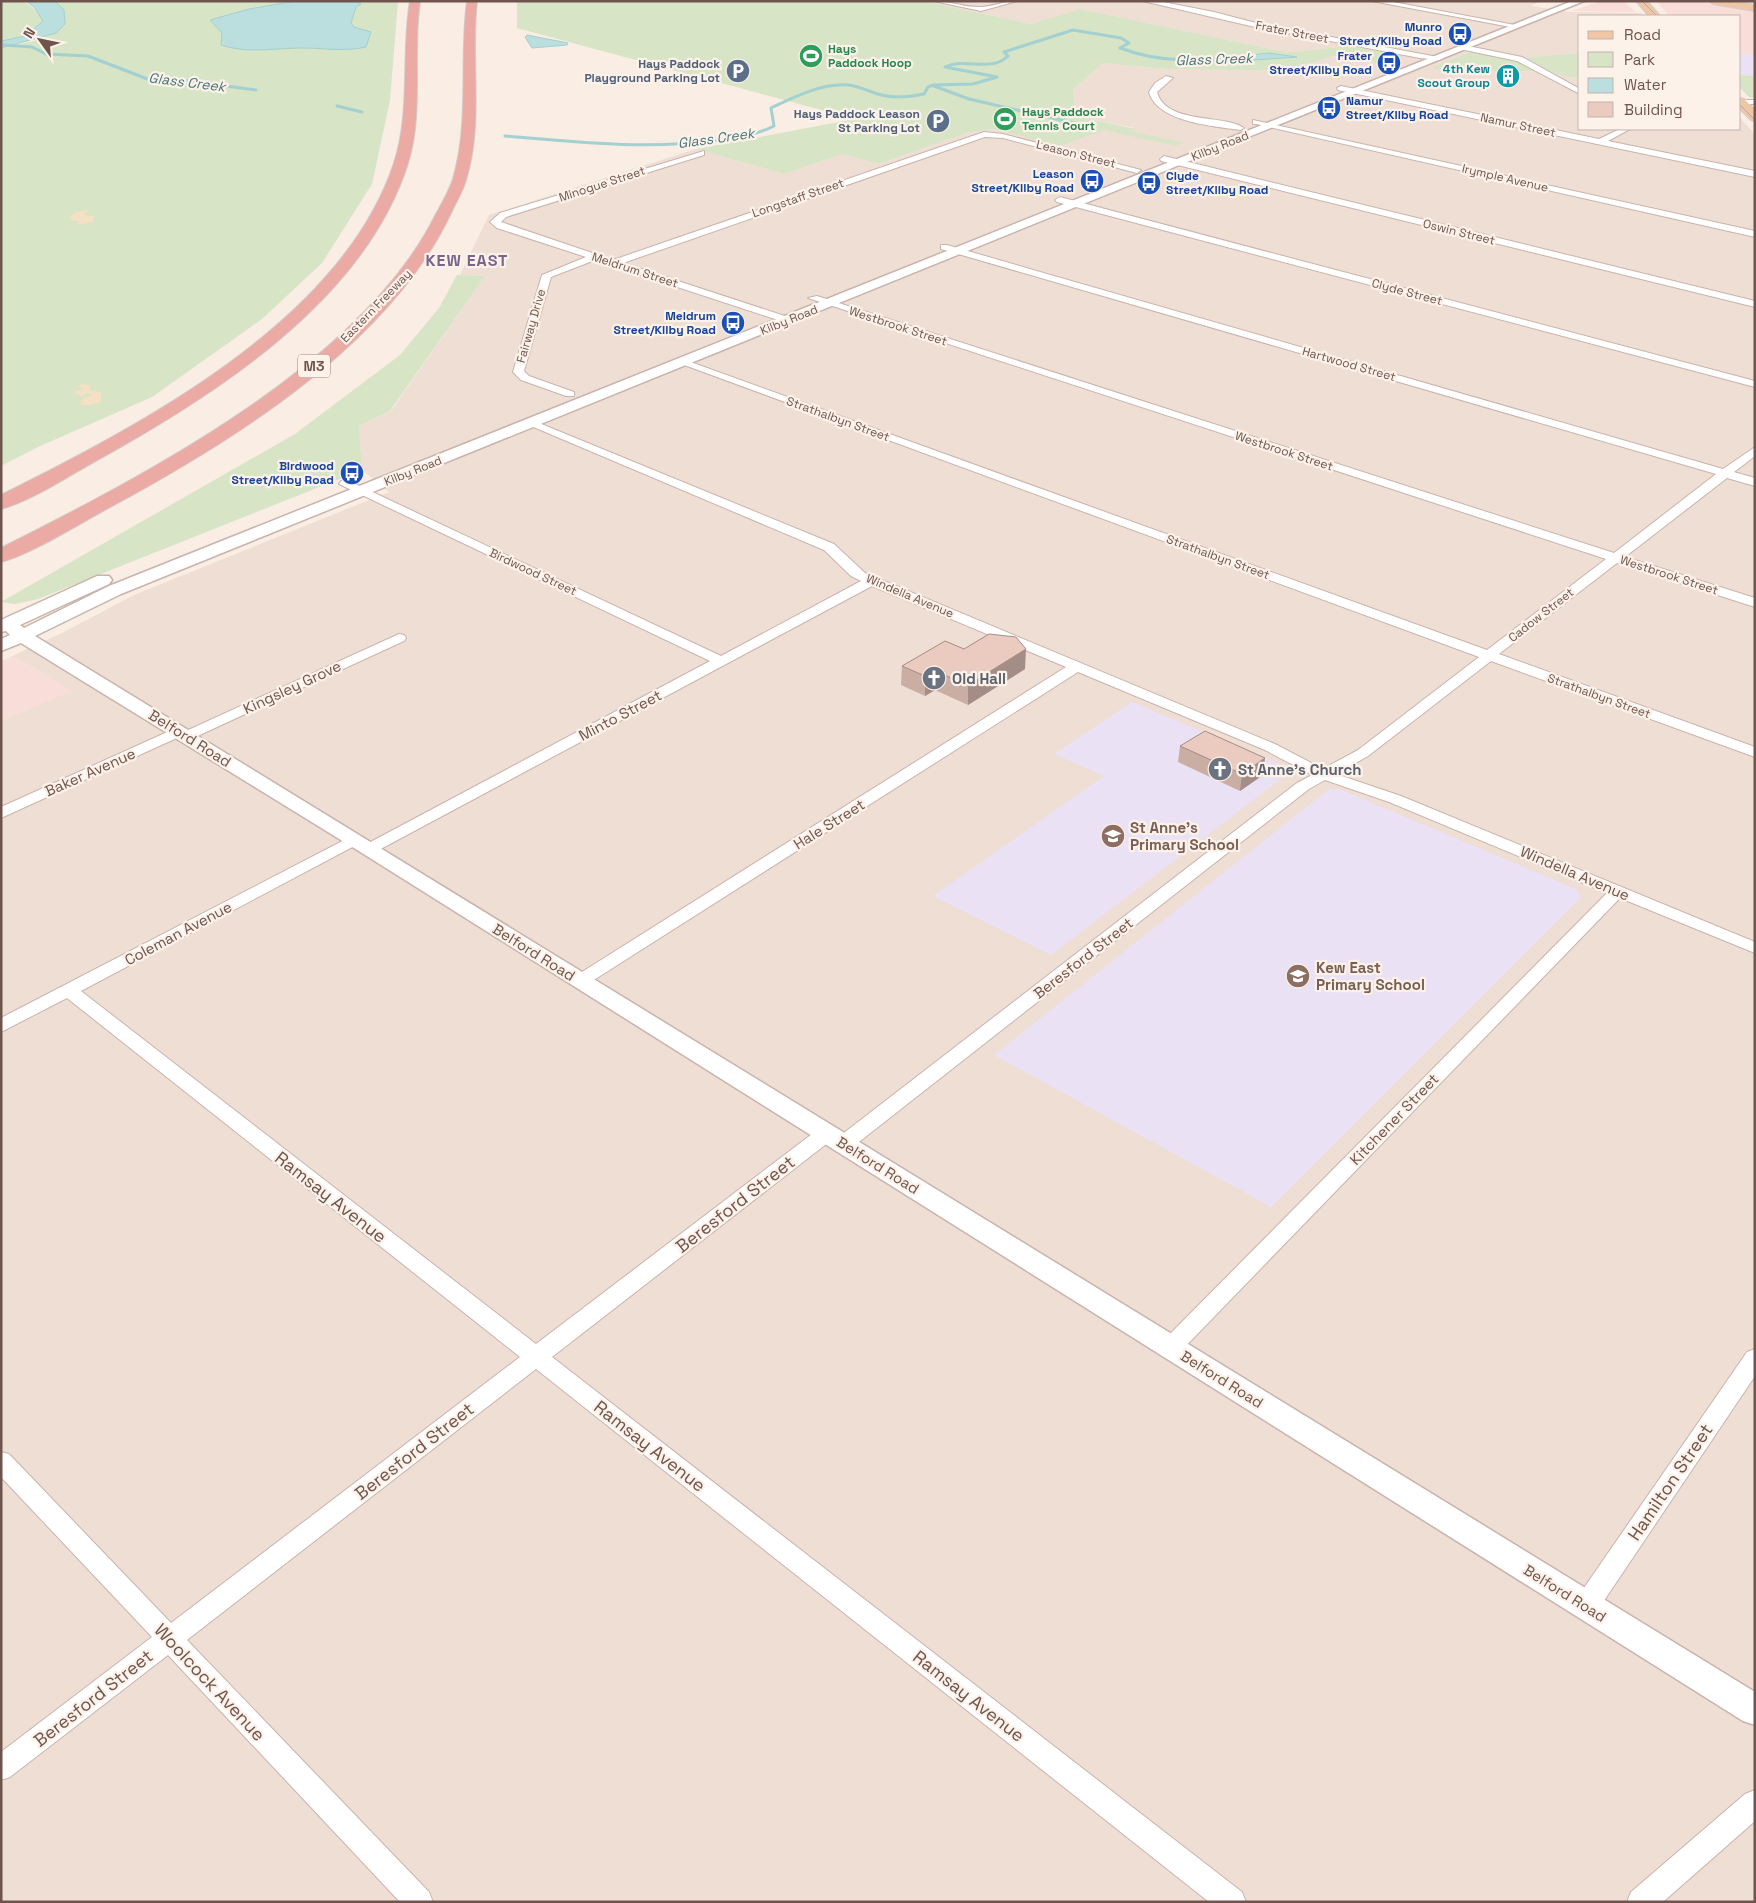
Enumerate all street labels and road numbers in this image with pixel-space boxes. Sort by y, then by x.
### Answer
street label: Frater Street [1254,17,1330,47]
street label: Namur Street [1479,109,1557,141]
street label: Kilby Road [1189,127,1251,165]
street label: Leason Street [1035,136,1117,172]
street label: Irymple Avenue [1460,160,1550,196]
street label: Minogue Street [557,162,647,206]
street label: Longstaff Street [750,175,846,221]
street label: Oswin Street [1421,215,1497,249]
street label: Meldrum Street [590,248,680,292]
street label: Eastern Freeway [337,266,415,346]
street label: Clyde Street [1370,275,1444,309]
street label: Fairway Drive [513,287,549,365]
street label: Kilby Road [758,301,820,339]
street label: Westbrook Street [847,303,949,349]
street label: Hartwood Street [1300,343,1398,385]
road number: M3 [298,354,330,378]
street label: Strathalbyn Street [784,393,892,445]
street label: Westbrook Street [1233,428,1335,474]
street label: Kilby Road [382,452,444,490]
street label: Strathalbyn Street [1164,531,1272,583]
street label: Birdwood Street [487,545,579,599]
street label: Westbrook Street [1618,552,1720,598]
street label: Windella Avenue [864,570,956,622]
street label: Cadow Street [1505,584,1577,646]
street label: Kingsley Grove [240,656,344,718]
street label: Strathalbyn Street [1545,670,1653,722]
street label: Minto Street [575,685,665,745]
street label: Belford Road [145,705,235,771]
street label: Baker Avenue [42,743,138,800]
street label: Hale Street [790,795,868,853]
street label: Windella Avenue [1517,841,1633,905]
street label: Coleman Avenue [121,897,235,969]
street label: Beresford Street [1029,913,1137,1003]
street label: Belford Road [489,919,579,985]
street label: Kitchener Street [1346,1069,1443,1169]
street label: Belford Road [833,1132,923,1198]
street label: Ramsay Avenue [270,1146,392,1248]
street label: Beresford Street [671,1150,799,1258]
street label: Belford Road [1177,1346,1267,1412]
street label: Ramsay Avenue [589,1395,711,1497]
street label: Beresford Street [350,1397,478,1505]
street label: Hamilton Street [1622,1419,1718,1545]
street label: Belford Road [1520,1560,1610,1626]
street label: Woolcock Avenue [150,1618,270,1746]
street label: Beresford Street [29,1644,157,1752]
street label: Ramsay Avenue [908,1645,1030,1747]

